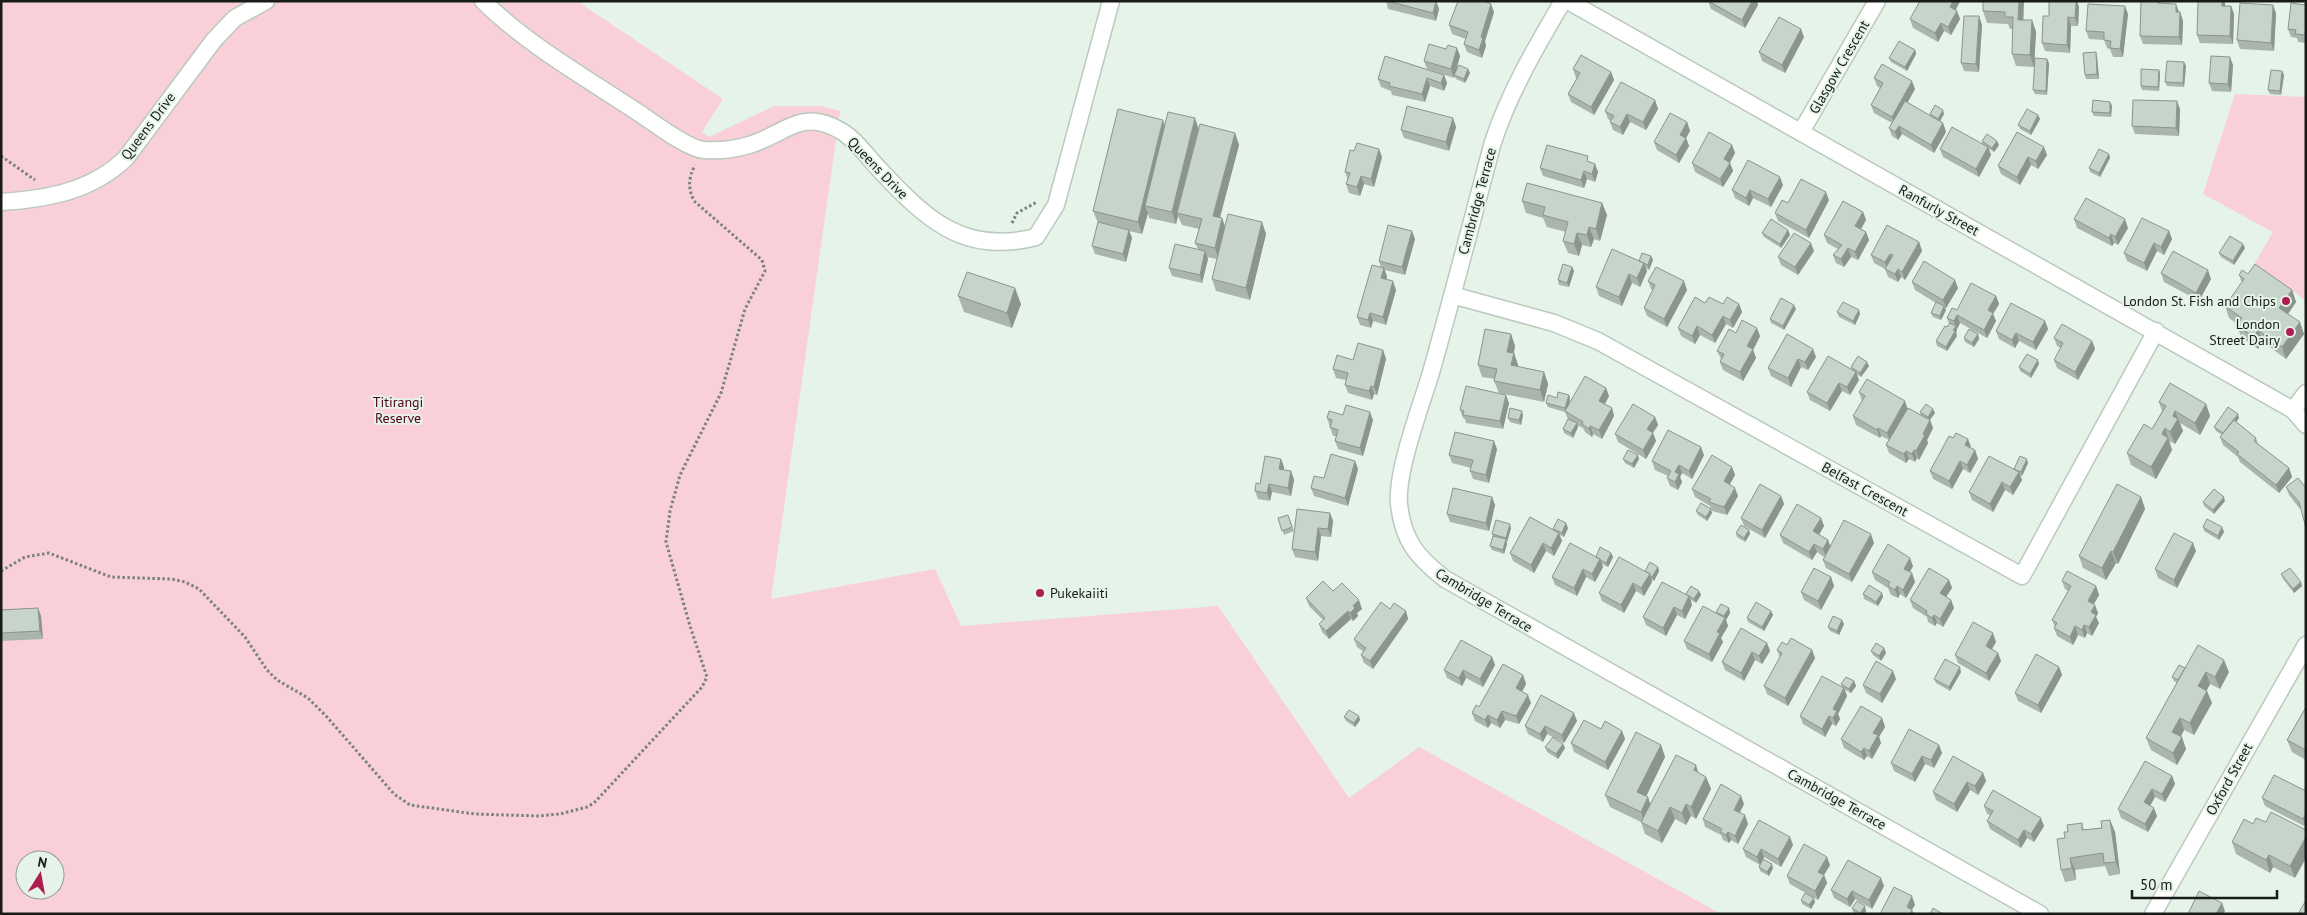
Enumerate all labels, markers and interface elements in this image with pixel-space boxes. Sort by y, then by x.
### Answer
street label: Glasgow Crescent [1805,17,1873,117]
street label: Queens Drive [117,89,179,163]
street label: Queens Drive [844,133,912,203]
street label: Cambridge Terrace [1454,145,1500,257]
street label: Ranfurly Street [1896,181,1983,240]
place label: London St. Fish and Chips [2123,292,2276,310]
marker: London St. Fish and Chips [2280,295,2292,307]
place label: London Street Dairy [2209,315,2280,349]
marker: London Street Dairy [2284,326,2296,338]
park label: Titirangi Reserve [373,393,423,427]
street label: Belfast Crescent [1819,458,1912,520]
street label: Cambridge Terrace [1432,564,1536,636]
place label: Pukekaiiti [1050,584,1108,602]
marker: Pukekaiiti [1034,587,1046,599]
street label: Oxford Street [2202,739,2256,818]
street label: Cambridge Terrace [1784,764,1890,834]
north arrow [15,850,65,900]
text: N [36,853,49,872]
scale bar [2132,868,2277,900]
text: 50 m [2140,875,2173,894]

